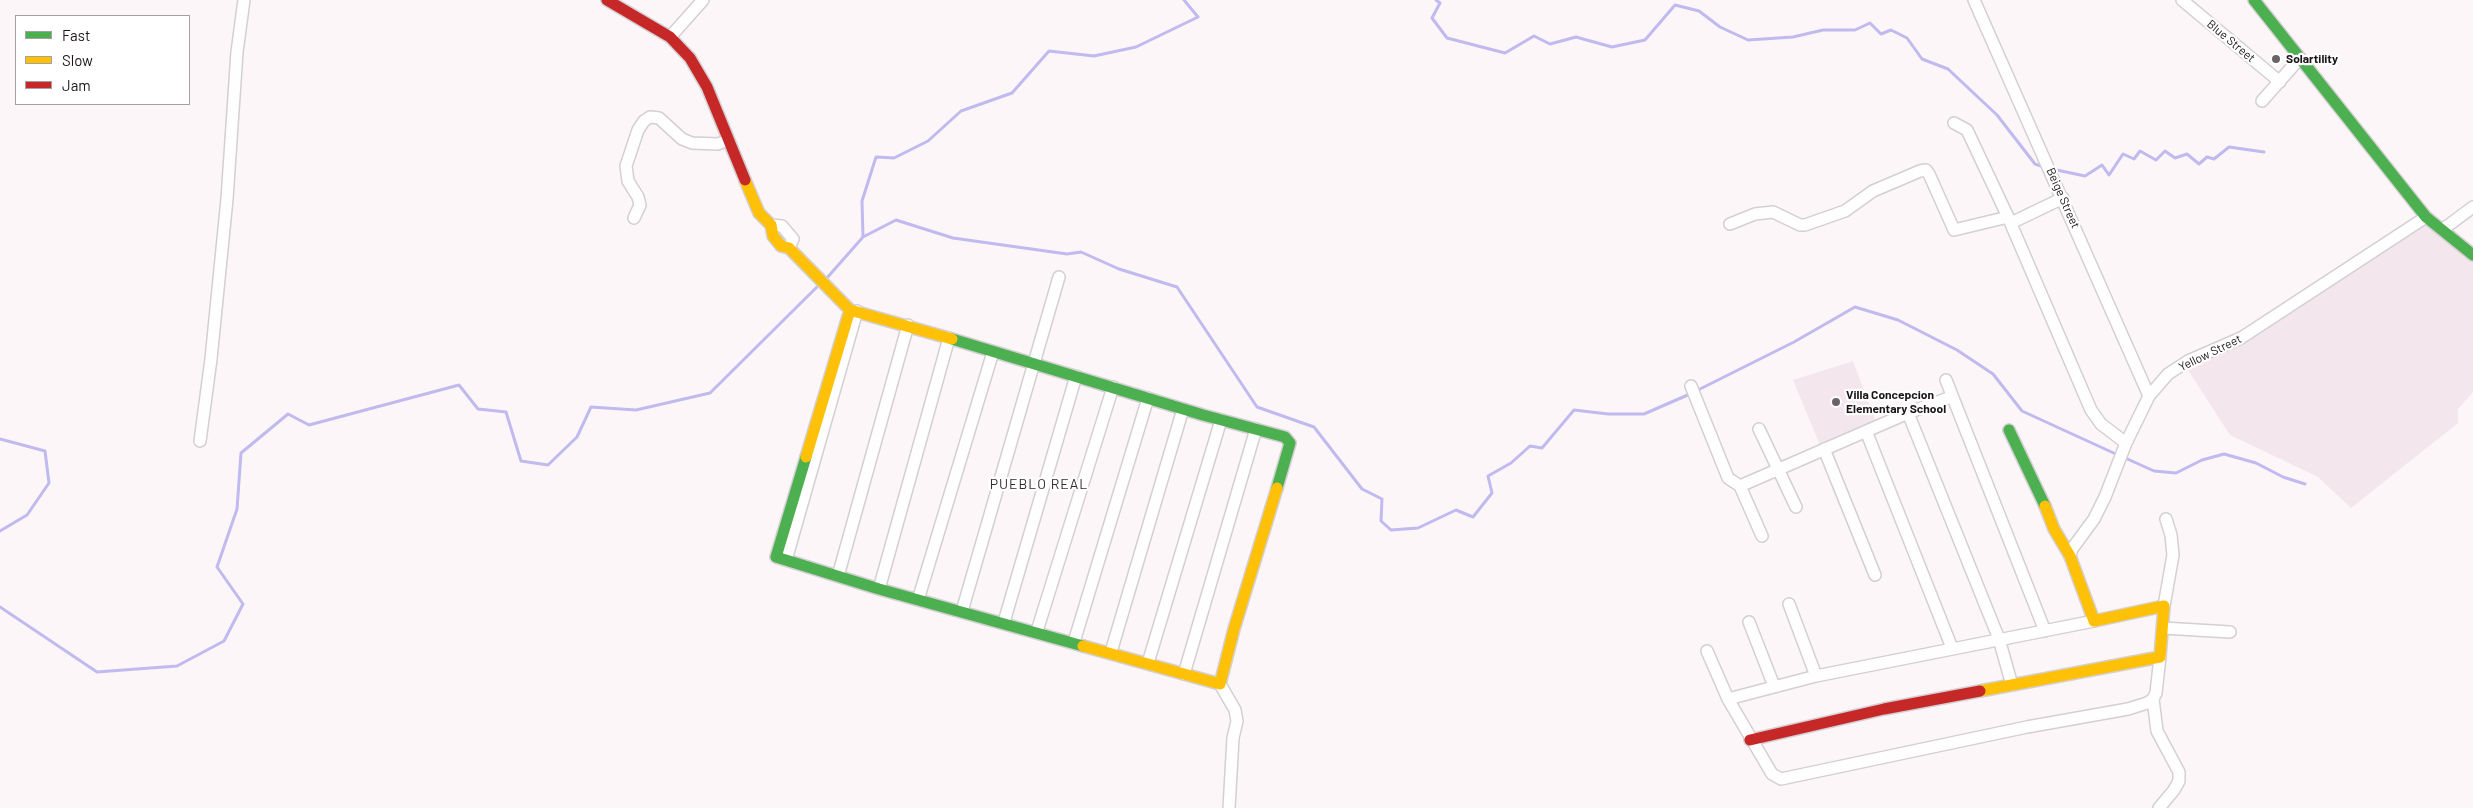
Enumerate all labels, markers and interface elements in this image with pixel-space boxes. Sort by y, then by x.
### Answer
legend [15,15,190,105]
street label: Blue Street [2204,17,2258,65]
text: Fast [62,26,90,44]
text: Slow [62,51,93,69]
place label: Solartility [2286,52,2338,66]
marker: Solartility [2270,53,2282,65]
text: Jam [62,76,91,94]
street label: Beige Street [2043,165,2083,231]
street label: Yellow Street [2176,332,2244,374]
place label: Villa Concepcion Elementary School [1846,388,1946,416]
marker: Villa Concepcion Elementary School [1830,396,1842,408]
district label: PUEBLO REAL [988,476,1090,492]

